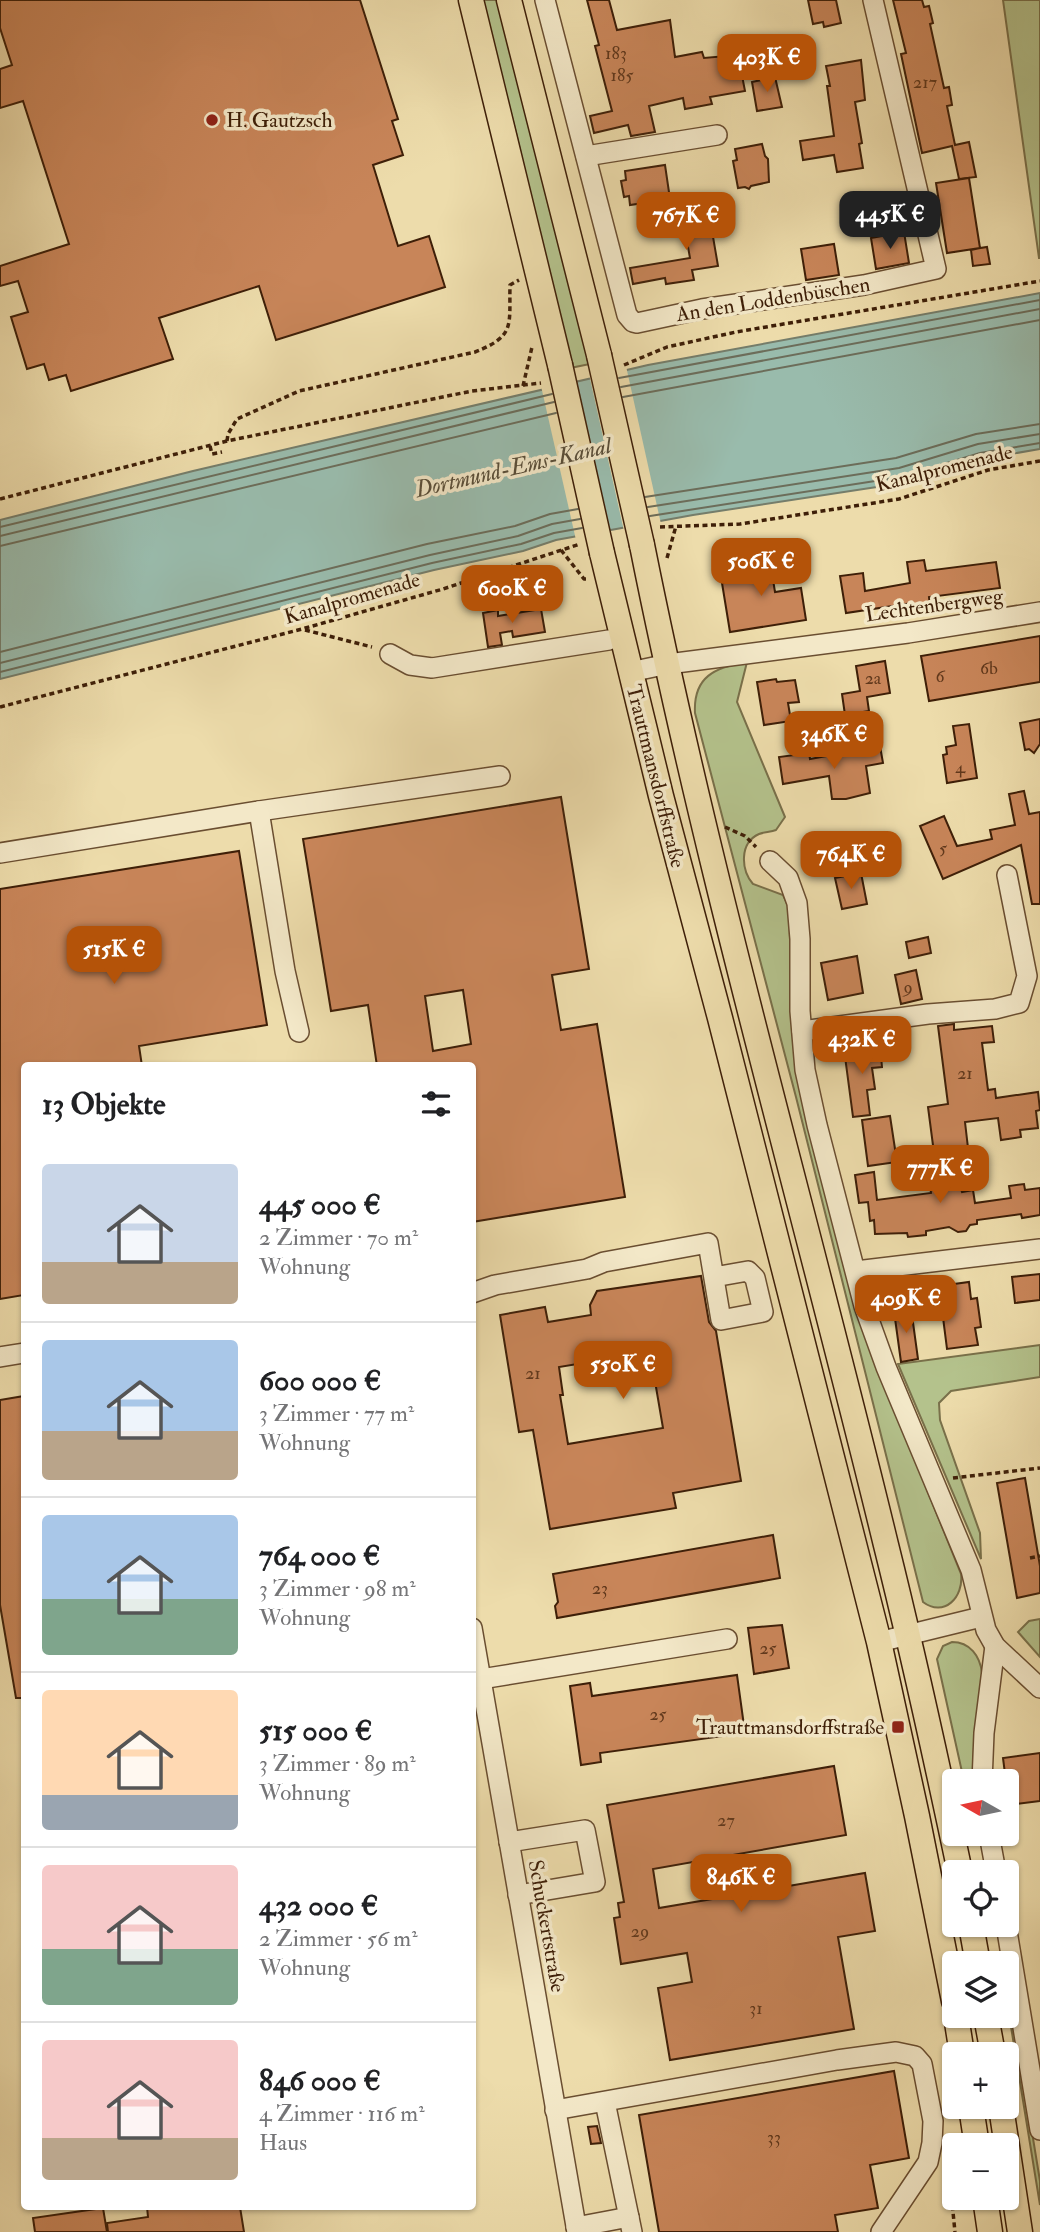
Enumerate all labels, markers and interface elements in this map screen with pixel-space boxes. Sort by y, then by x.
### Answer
pin: 403K € [710,34,824,94]
house number: 183 [605,42,627,65]
text: 403K € [733,42,801,71]
house number: 185 [611,64,633,87]
house number: 217 [913,71,937,94]
place label: H. Gautzsch [226,107,332,134]
marker: H. Gautzsch [204,112,220,128]
pin: 445K € [833,191,947,251]
pin: 767K € [629,192,743,252]
text: 445K € [855,199,925,228]
text: 767K € [652,200,720,229]
street label: An den Loddenbüschen [673,271,872,328]
water label: Dortmund-Ems-Kanal [411,431,615,504]
street label: Kanalpromenade [873,438,1016,499]
pin: 506K € [704,538,818,598]
text: 506K € [727,546,795,575]
street label: Kanalpromenade [281,566,423,631]
pin: 600K € [455,566,569,625]
text: 600K € [477,573,547,602]
street label: Lechtenbergweg [863,582,1005,629]
house number: 6b [980,657,998,680]
house number: 6 [935,665,945,688]
house number: 2a [865,667,882,690]
street label: Trauttmansdorffstraße [620,682,691,871]
pin: 346K € [777,712,891,771]
text: 346K € [800,719,868,748]
house number: 4 [955,756,966,779]
pin: 764K € [794,832,908,891]
house number: 5 [939,837,947,860]
text: 764K € [817,839,885,868]
pin: 515K € [57,926,171,986]
text: 515K € [83,934,145,963]
house number: 9 [901,976,913,999]
pin: 432K € [805,1016,919,1076]
text: 432K € [828,1024,896,1053]
house number: 21 [957,1062,973,1085]
icon: filters [417,1085,455,1123]
text: 13 Objekte [42,1086,166,1123]
pin: 777K € [883,1146,997,1205]
text: 777K € [907,1153,973,1182]
text: 445 000 € [259,1186,381,1223]
icon: home [98,1192,182,1276]
text: 2 Zimmer · 70 m² [259,1223,418,1252]
text: Wohnung [259,1252,350,1281]
pin: 409K € [849,1276,963,1335]
text: 409K € [871,1283,941,1312]
pin: 550K € [566,1342,680,1401]
text: 550K € [590,1349,656,1378]
text: 600 000 € [259,1362,381,1399]
house number: 21 [525,1362,541,1385]
icon: home [98,1368,182,1452]
text: 3 Zimmer · 77 m² [259,1399,414,1428]
text: Wohnung [259,1428,350,1457]
text: 764 000 € [259,1537,380,1574]
icon: home [98,1543,182,1627]
text: 3 Zimmer · 98 m² [259,1574,416,1603]
house number: 23 [592,1577,608,1600]
text: Wohnung [259,1603,350,1632]
house number: 25 [760,1637,777,1660]
house number: 25 [650,1703,667,1726]
text: 515 000 € [259,1712,372,1749]
place label: Trauttmansdorffstraße [696,1714,884,1741]
icon: home [98,1718,182,1802]
marker: Trauttmansdorffstraße [890,1719,906,1735]
text: 3 Zimmer · 89 m² [259,1749,416,1778]
north arrow [942,1769,1018,1846]
map controls [942,1769,1019,2210]
text: Wohnung [259,1778,350,1807]
house number: 27 [717,1809,735,1832]
pin: 846K € [684,1854,798,1914]
street label: Schuckertstraße [522,1858,571,1995]
button: locate [942,1860,1019,1937]
text: 846K € [706,1862,776,1891]
text: 432 000 € [259,1887,378,1924]
icon: home [98,1893,182,1977]
house number: 29 [631,1920,649,1943]
text: 2 Zimmer · 56 m² [259,1924,418,1953]
button: layers [942,1951,1019,2028]
text: Wohnung [259,1953,350,1982]
house number: 31 [749,1997,763,2020]
button: + [942,2042,1019,2119]
text: 846 000 € [259,2062,381,2099]
icon: home [98,2068,182,2152]
text: 4 Zimmer · 116 m² [259,2099,425,2128]
house number: 33 [767,2126,781,2149]
text: Haus [259,2128,307,2157]
button: − [942,2133,1019,2210]

